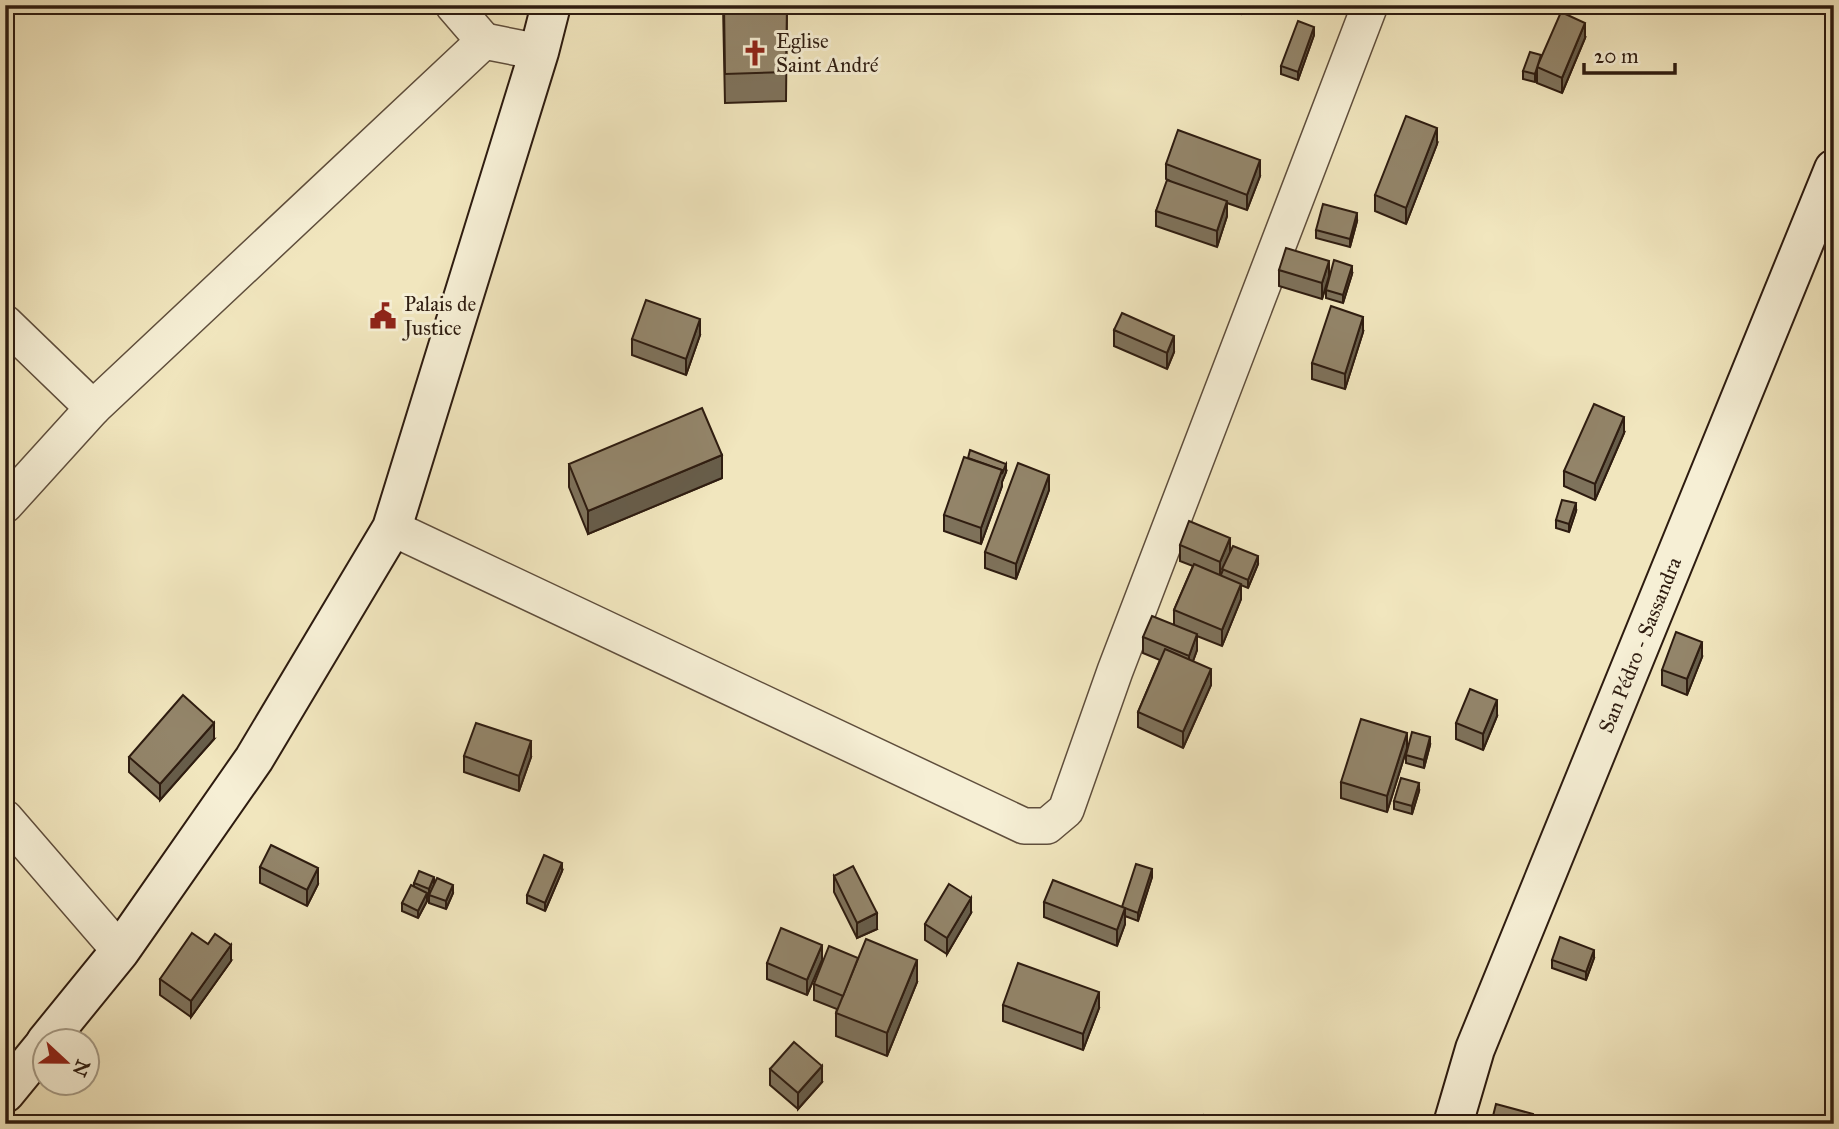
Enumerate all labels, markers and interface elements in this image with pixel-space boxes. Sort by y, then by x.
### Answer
place label: Eglise Saint André [776,28,879,78]
scale bar [1584,32,1674,76]
church icon: Eglise Saint André [740,38,770,68]
text: 20 m [1594,43,1639,69]
place label: Palais de Justice [402,291,477,341]
public building icon: Palais de Justice [368,301,398,331]
street label: San Pédro - Sassandra [1593,553,1687,737]
north arrow [32,1028,102,1098]
text: N [68,1056,95,1080]

